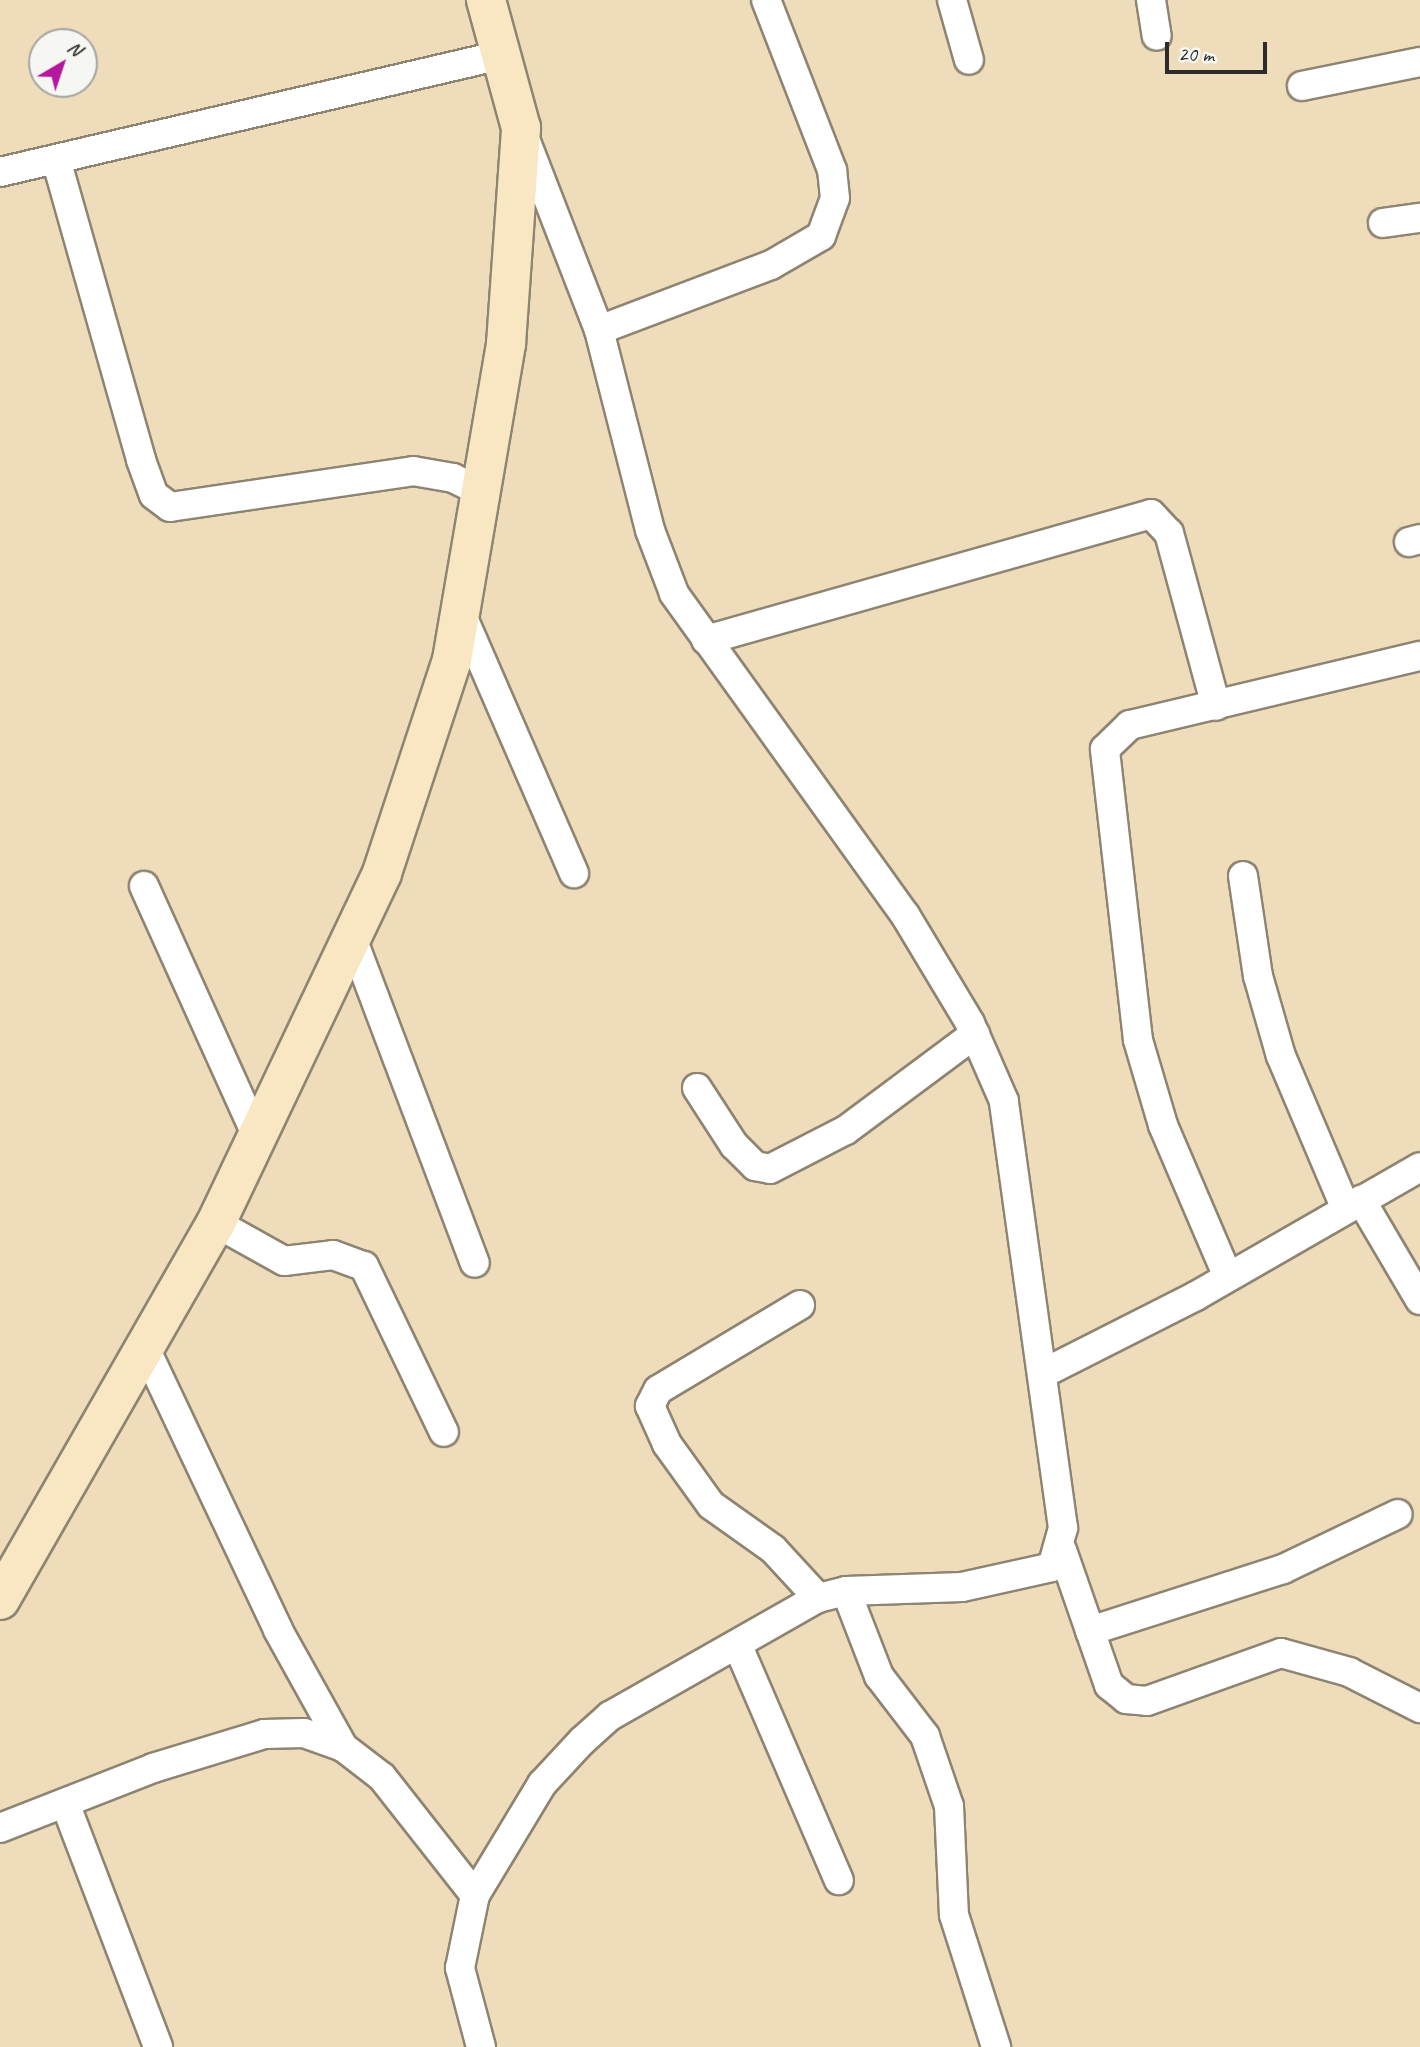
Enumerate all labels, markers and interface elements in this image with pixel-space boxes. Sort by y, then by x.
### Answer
north arrow [28,28,98,98]
scale bar [1168,28,1270,72]
text: N [63,35,87,61]
text: 20 m [1178,41,1214,67]

